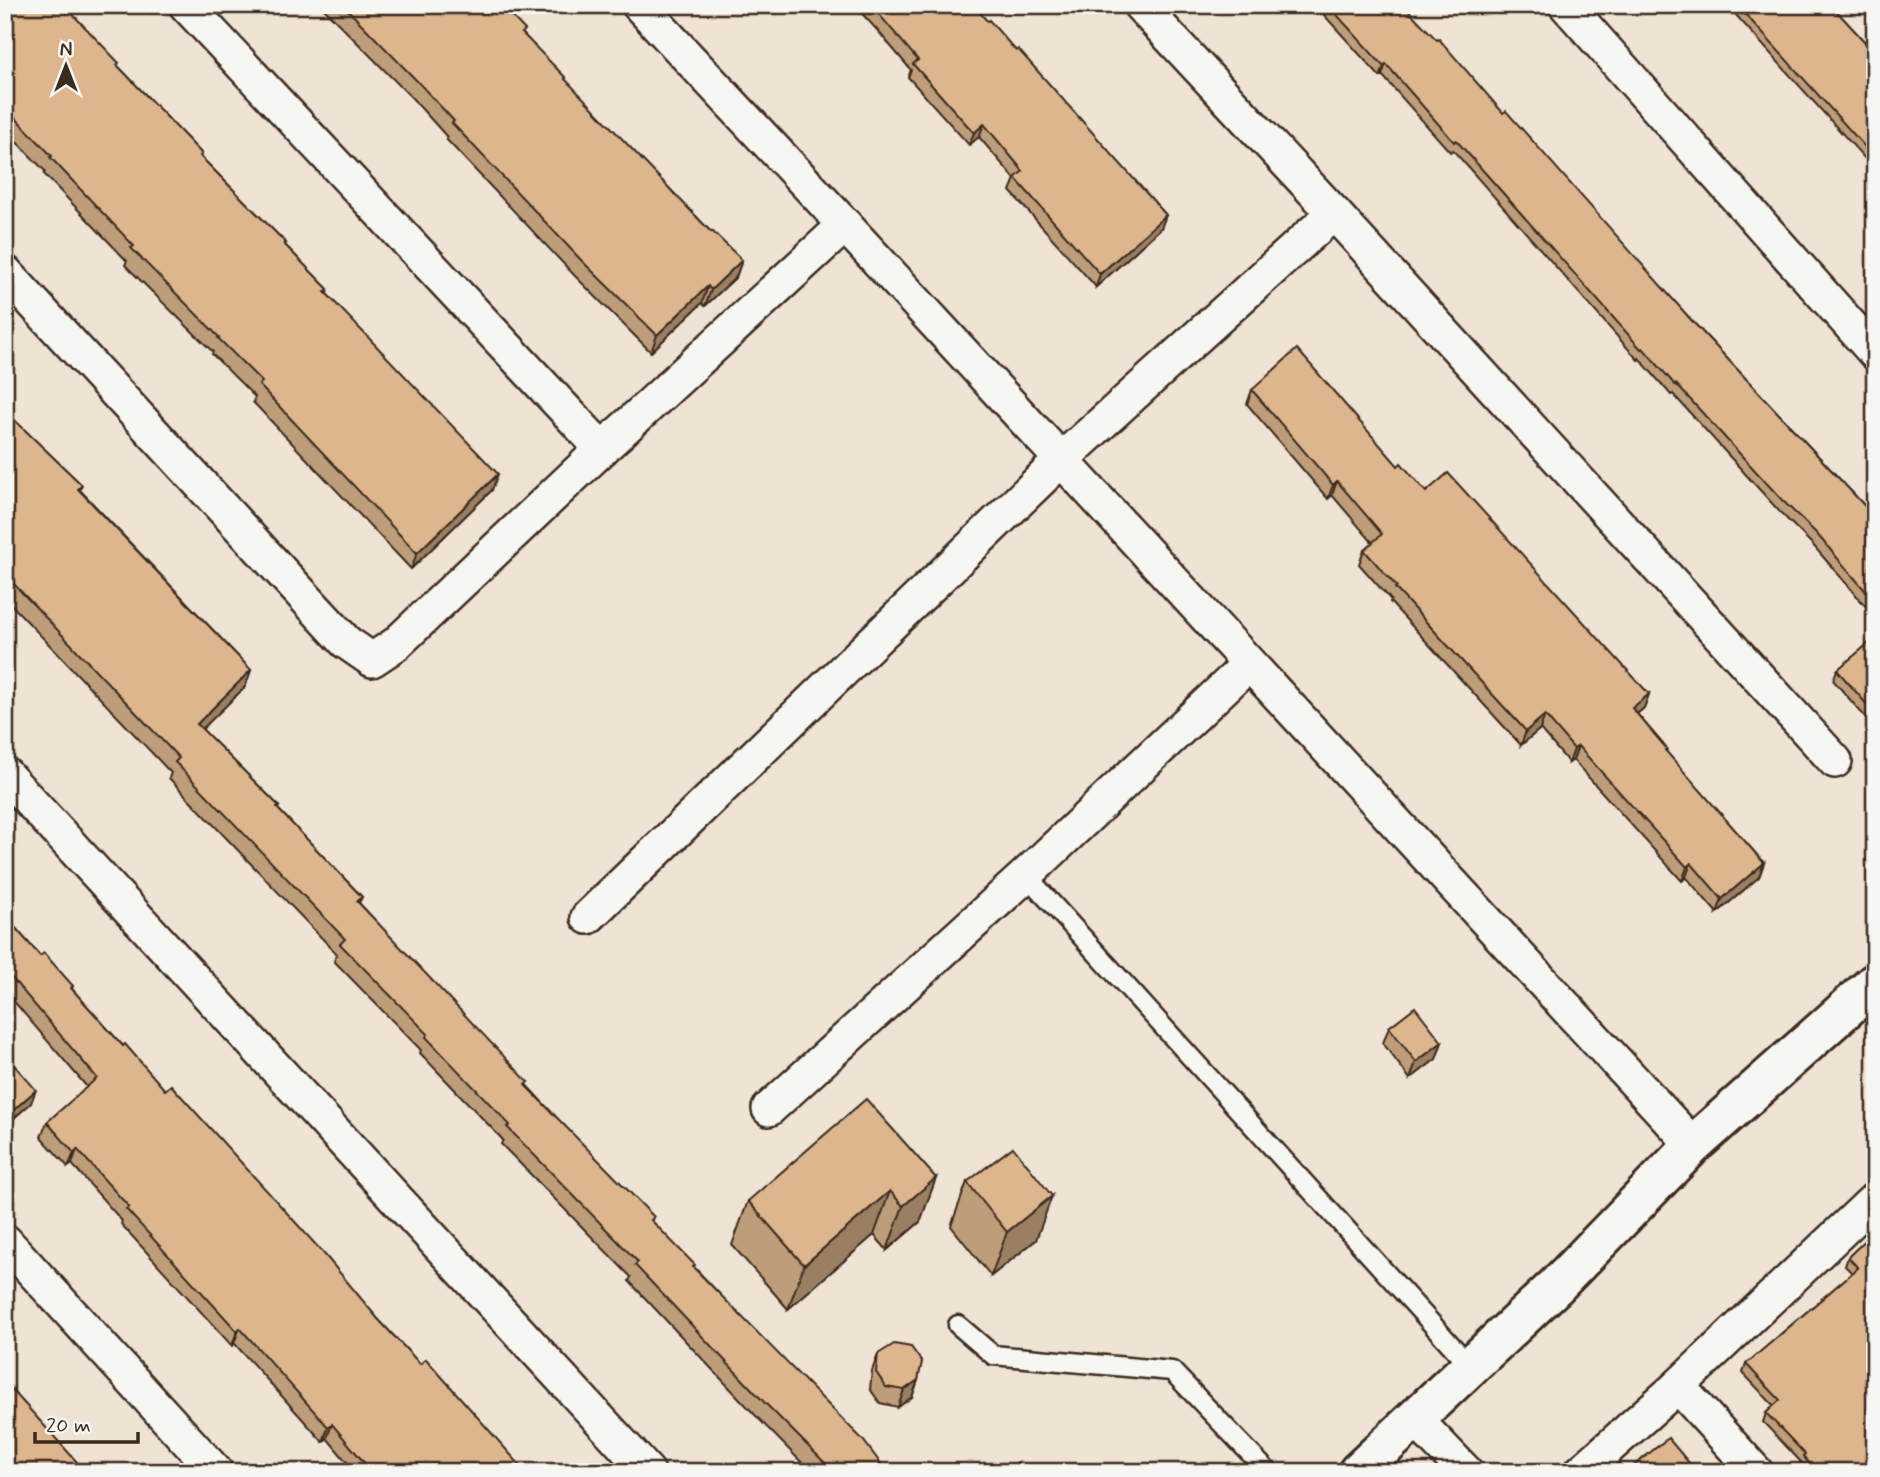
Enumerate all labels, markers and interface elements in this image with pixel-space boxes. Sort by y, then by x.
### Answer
north arrow [32,32,102,102]
text: N [60,38,72,63]
scale bar [35,1400,138,1444]
text: 20 m [46,1412,91,1440]

